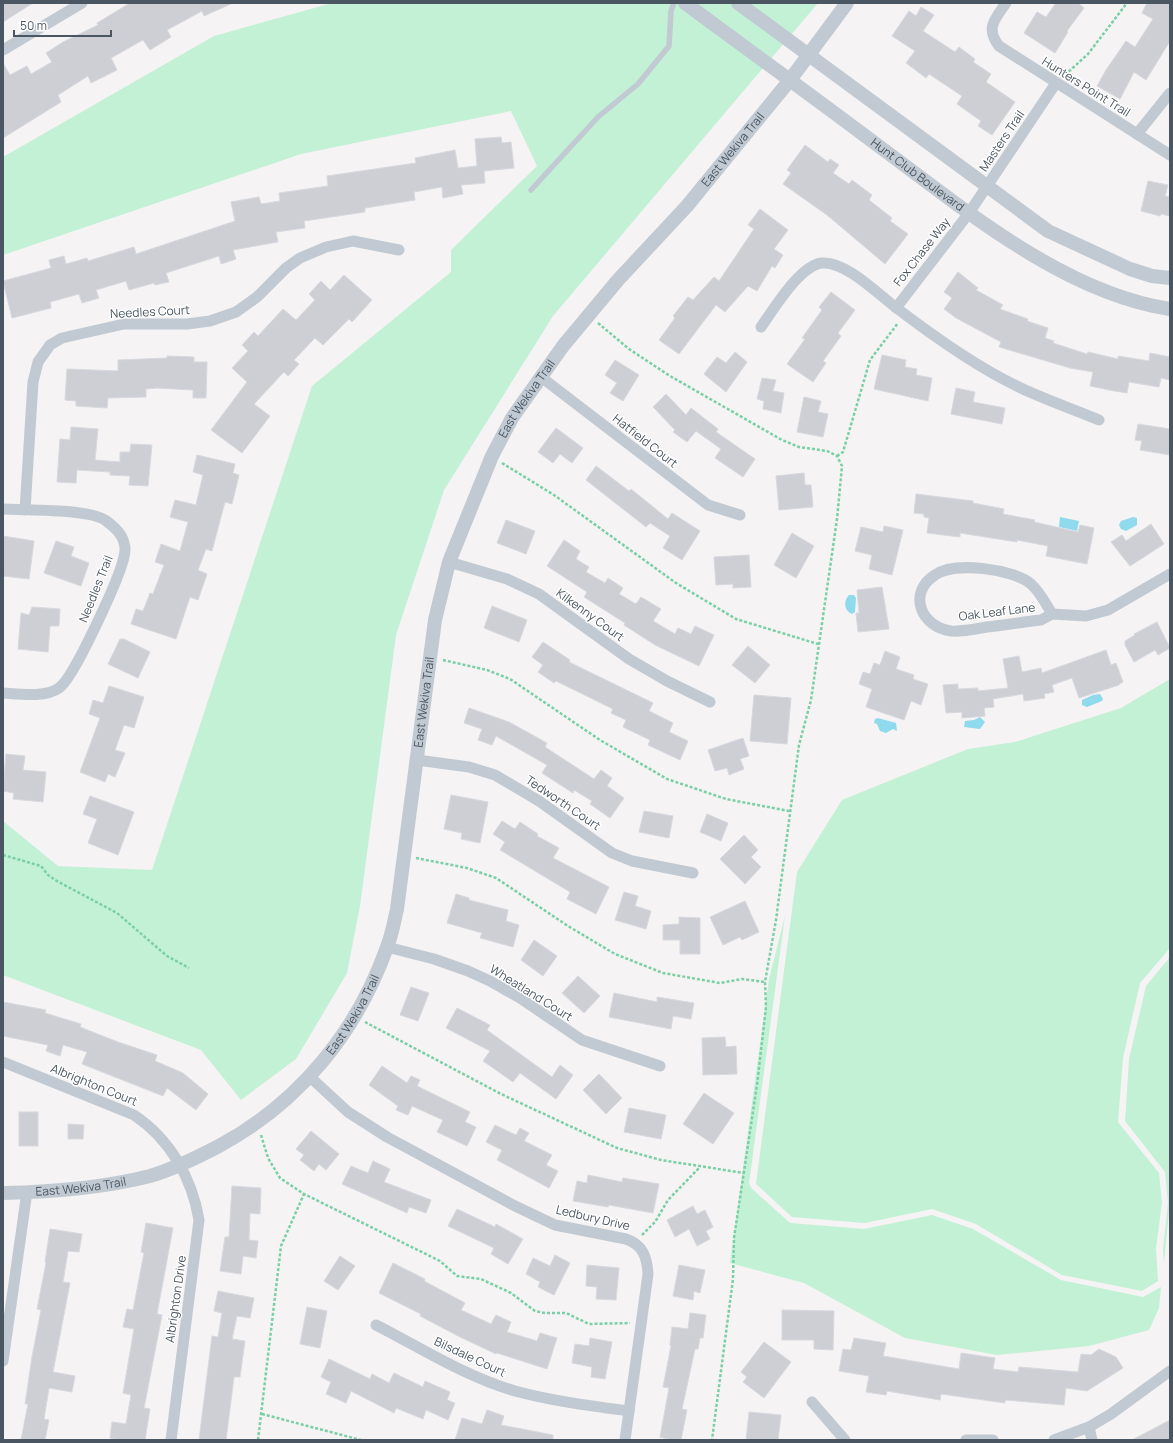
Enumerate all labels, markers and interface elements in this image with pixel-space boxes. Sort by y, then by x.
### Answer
scale bar [14,12,111,38]
text: 50 m [20,17,47,34]
street label: Hunters Point Trail [1039,53,1134,121]
street label: Masters Trail [975,107,1028,175]
street label: East Wekiva Trail [697,109,768,190]
street label: Hunt Club Boulevard [867,134,968,215]
street label: Fox Chase Way [889,213,954,290]
street label: Needles Court [110,301,190,322]
street label: East Wekiva Trail [494,356,559,441]
street label: Hatfield Court [609,410,681,471]
street label: Needles Trail [74,553,117,625]
street label: Kilkenny Court [553,584,628,645]
street label: Oak Leaf Lane [958,598,1036,625]
street label: East Wekiva Trail [409,656,438,748]
street label: Tedworth Court [522,771,604,834]
street label: Wheatland Court [487,960,576,1025]
street label: East Wekiva Trail [322,972,383,1058]
street label: Albrighton Court [48,1059,140,1110]
street label: East Wekiva Trail [35,1173,127,1200]
street label: Ledbury Drive [554,1201,632,1234]
street label: Albrighton Drive [161,1254,190,1344]
street label: Bilsdale Court [432,1333,509,1381]

